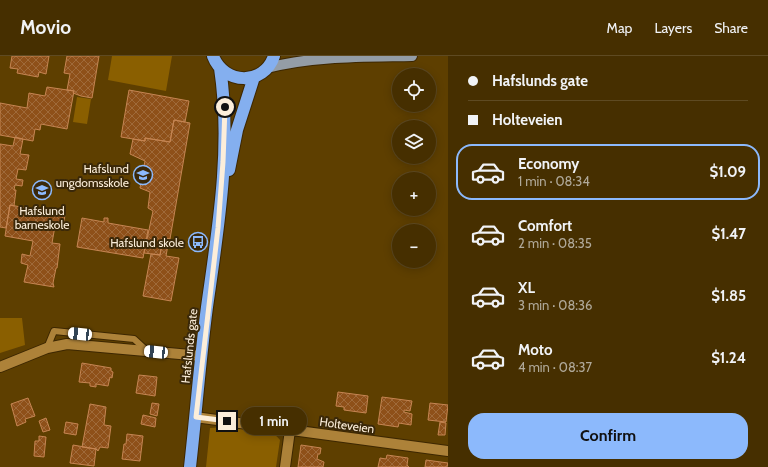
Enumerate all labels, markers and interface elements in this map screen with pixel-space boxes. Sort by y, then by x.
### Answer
text: Movio [20,16,71,39]
text: Map [607,19,632,37]
text: Layers [654,19,692,37]
text: Share [714,19,748,37]
map controls [392,68,436,268]
button: locate [392,68,436,112]
text: Hafslunds gate [492,72,588,90]
route start [216,98,234,116]
text: Holteveien [492,111,563,129]
button: layers [392,120,436,164]
icon: car [470,154,506,190]
text: Economy [518,155,579,173]
place label: Hafslund ungdomsskole [56,161,129,190]
text: $1.09 [710,163,746,181]
school or university icon: Hafslund ungdomsskole [132,164,154,186]
button: + [392,172,436,216]
text: 1 min · 08:34 [518,173,590,189]
school or university icon: Hafslund barneskole [31,179,53,201]
place label: Hafslund barneskole [15,203,69,232]
icon: car [470,216,506,252]
text: Comfort [518,217,572,235]
button: − [392,224,436,268]
text: $1.47 [711,225,746,243]
bus stop icon: Hafslund skole [187,231,209,253]
place label: Hafslund skole [110,235,184,250]
text: 2 min · 08:35 [518,235,592,251]
icon: car [470,278,506,314]
text: XL [518,279,535,297]
text: $1.85 [711,287,746,305]
text: 3 min · 08:36 [518,297,592,313]
street label: Hafslunds gate [178,308,200,384]
car [67,327,93,341]
icon: car [470,340,506,376]
text: Moto [518,341,552,359]
car [143,345,169,359]
text: $1.24 [711,349,746,367]
text: 4 min · 08:37 [518,359,592,375]
callout: 1 min [241,407,307,435]
route end [218,412,236,430]
text: 1 min [259,413,289,429]
button: Confirm [468,413,748,459]
street label: Holteveien [319,414,376,436]

